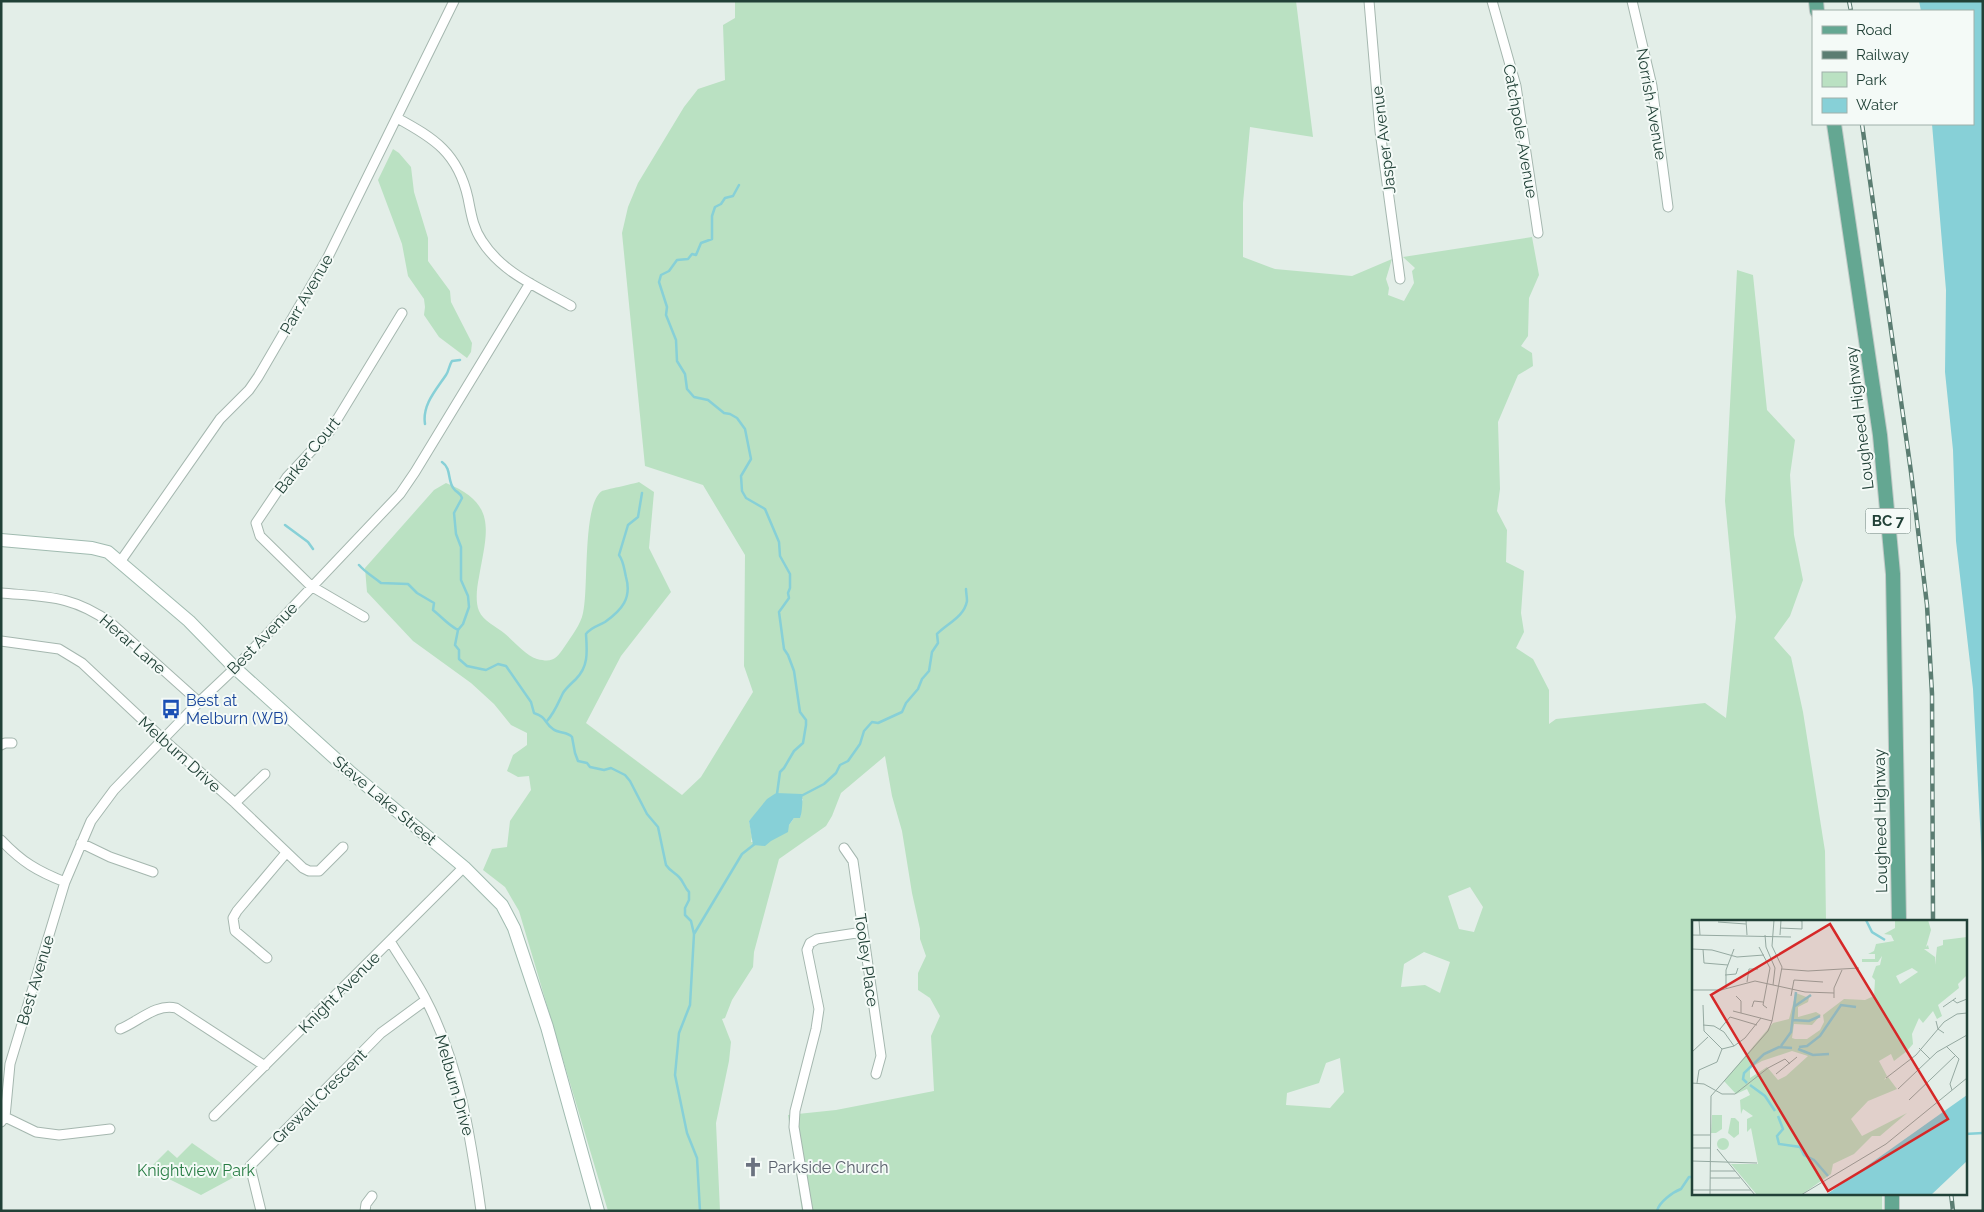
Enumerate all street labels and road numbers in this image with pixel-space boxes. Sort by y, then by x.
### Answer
street label: Norrish Avenue [1632,47,1671,162]
street label: Catchpole Avenue [1499,63,1542,200]
street label: Jasper Avenue [1367,85,1400,195]
street label: Parr Avenue [276,251,337,338]
street label: Lougheed Highway [1841,345,1878,491]
street label: Barker Court [271,413,344,497]
road number: BC 7 [1866,508,1910,534]
street label: Best Avenue [223,598,301,678]
street label: Herar Lane [96,610,170,678]
street label: Melburn Drive [135,712,225,796]
street label: Lougheed Highway [1870,748,1891,893]
street label: Stave Lake Street [329,752,441,850]
street label: Tooley Place [851,912,882,1008]
street label: Best Avenue [13,933,58,1027]
street label: Knight Avenue [295,948,384,1037]
street label: Melburn Drive [431,1032,478,1138]
street label: Grewall Crescent [268,1045,371,1148]

